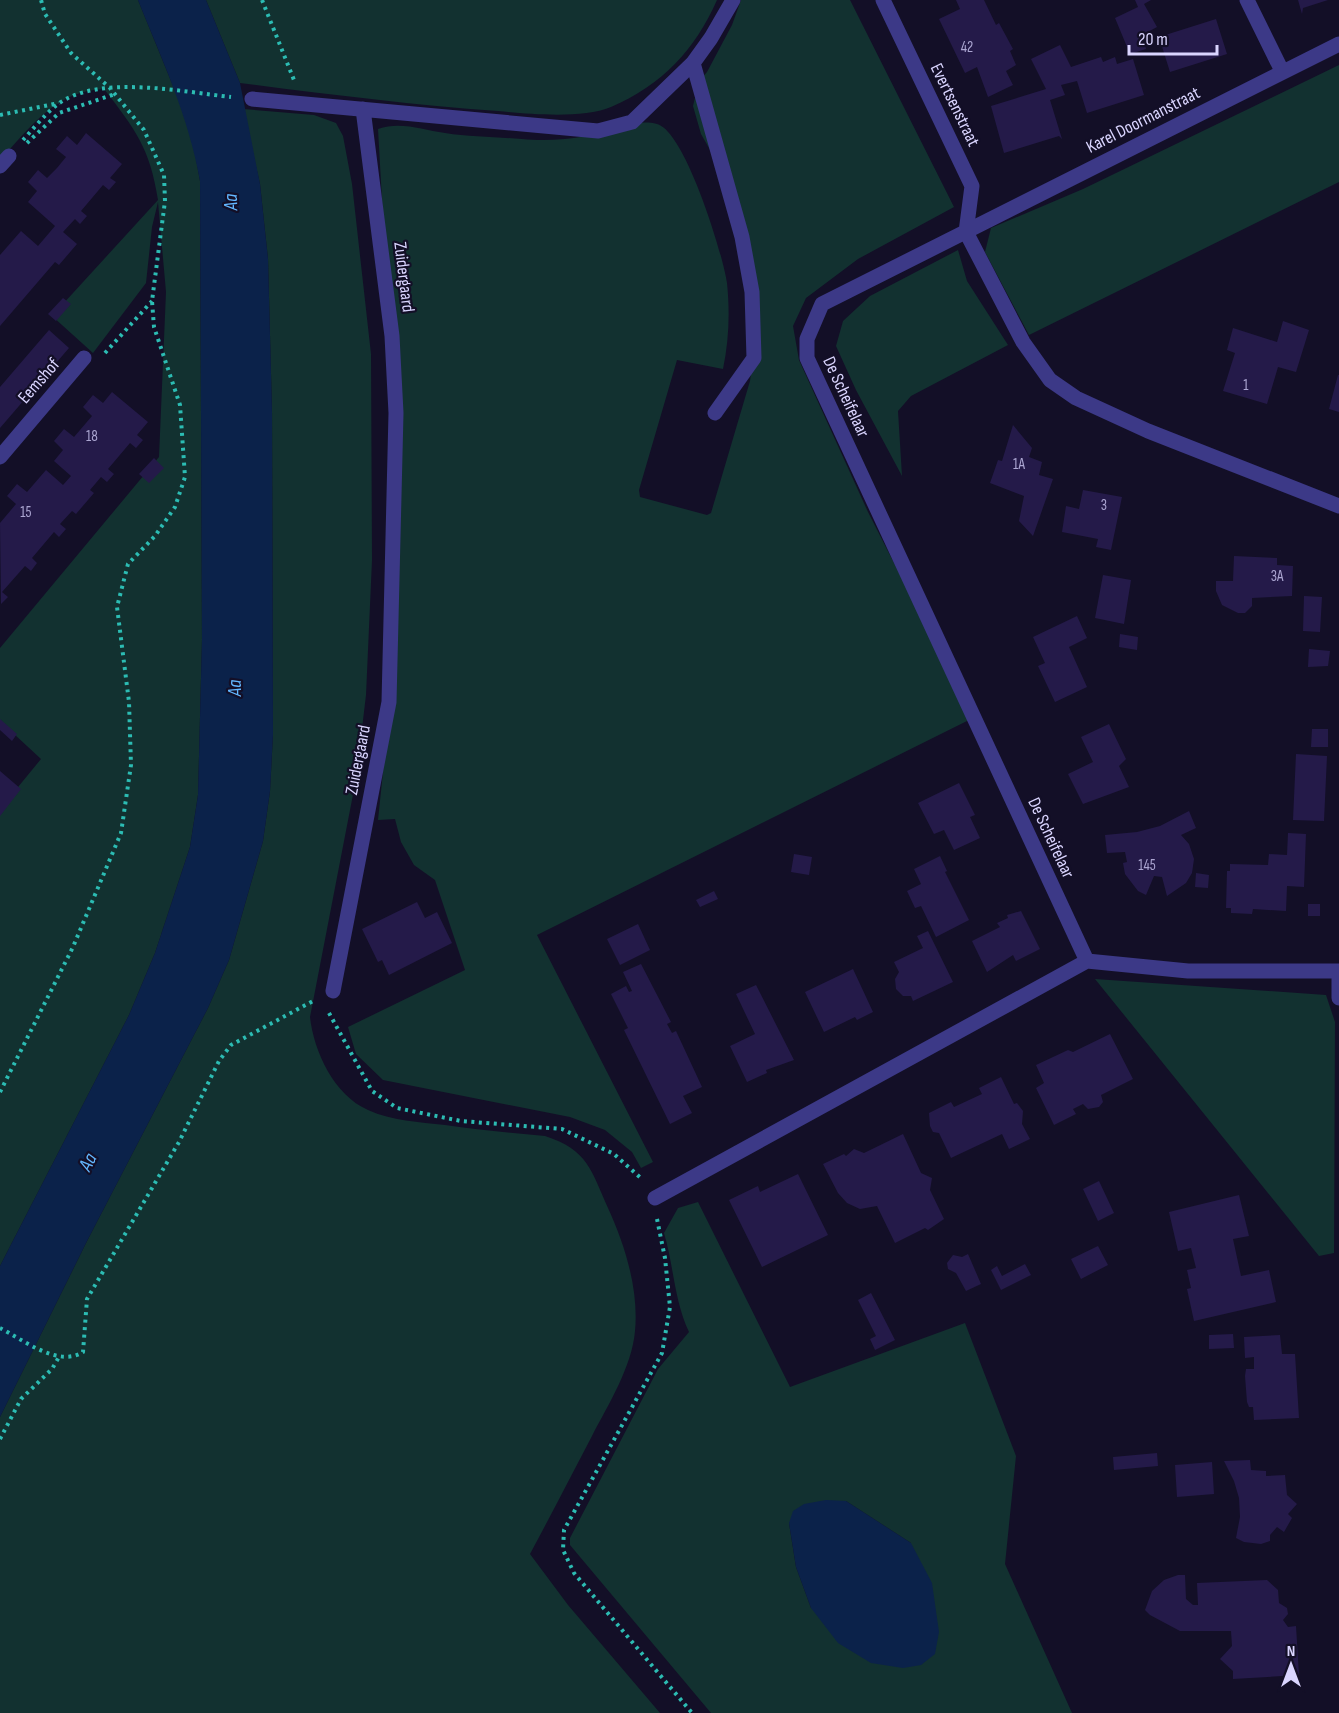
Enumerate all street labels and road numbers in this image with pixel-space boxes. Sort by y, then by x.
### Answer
street label: Evertsenstraat [926,60,984,150]
street label: Karel Doormanstraat [1083,82,1204,158]
street label: Zuidergaard [389,241,419,313]
street label: De Scheifelaar [818,353,874,441]
street label: Eemshof [14,354,65,408]
street label: Zuidergaard [341,723,375,797]
street label: De Scheifelaar [1023,794,1079,882]

